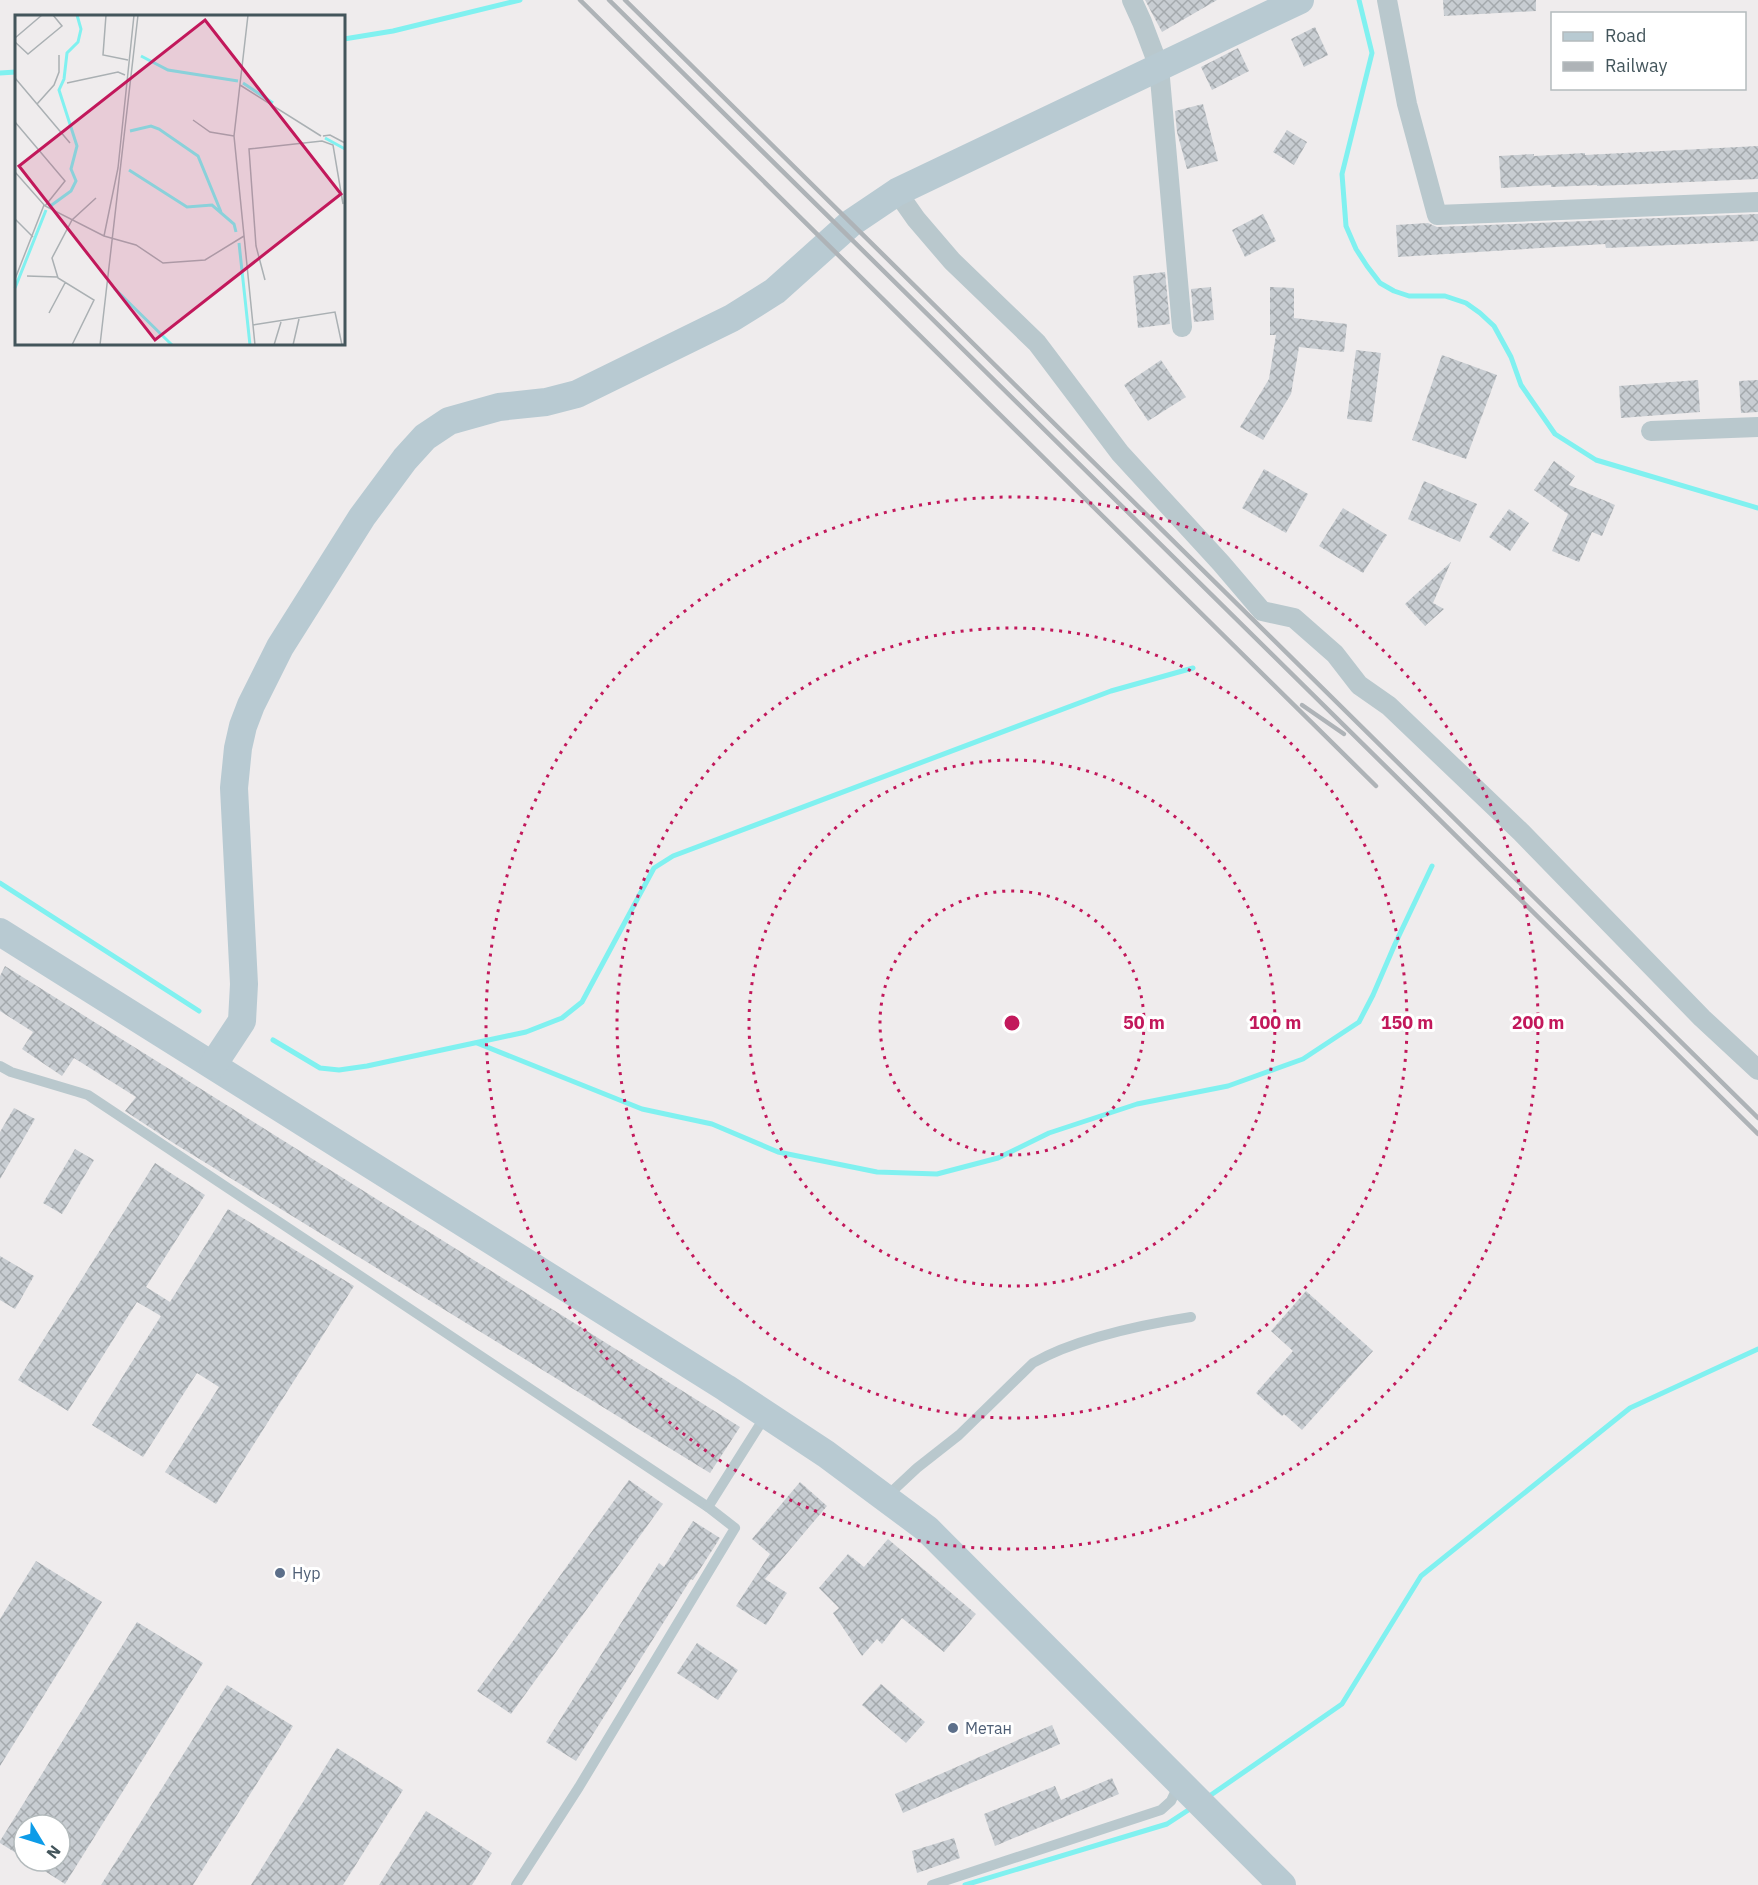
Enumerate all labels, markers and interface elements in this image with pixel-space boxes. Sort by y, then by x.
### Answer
legend [1551,12,1746,90]
inset map [15,15,345,345]
text: Road [1605,24,1646,47]
text: Railway [1605,54,1667,77]
text: 50 m [1123,1011,1165,1034]
text: 100 m [1249,1011,1301,1034]
text: 150 m [1381,1011,1433,1034]
text: 200 m [1512,1011,1564,1034]
centre of rings [1002,1013,1022,1033]
place label: Нур [292,1563,321,1583]
marker: Нур [273,1566,287,1580]
place label: Метан [965,1718,1012,1738]
marker: Метан [946,1721,960,1735]
north arrow [12,1813,72,1873]
text: N [42,1842,65,1863]

